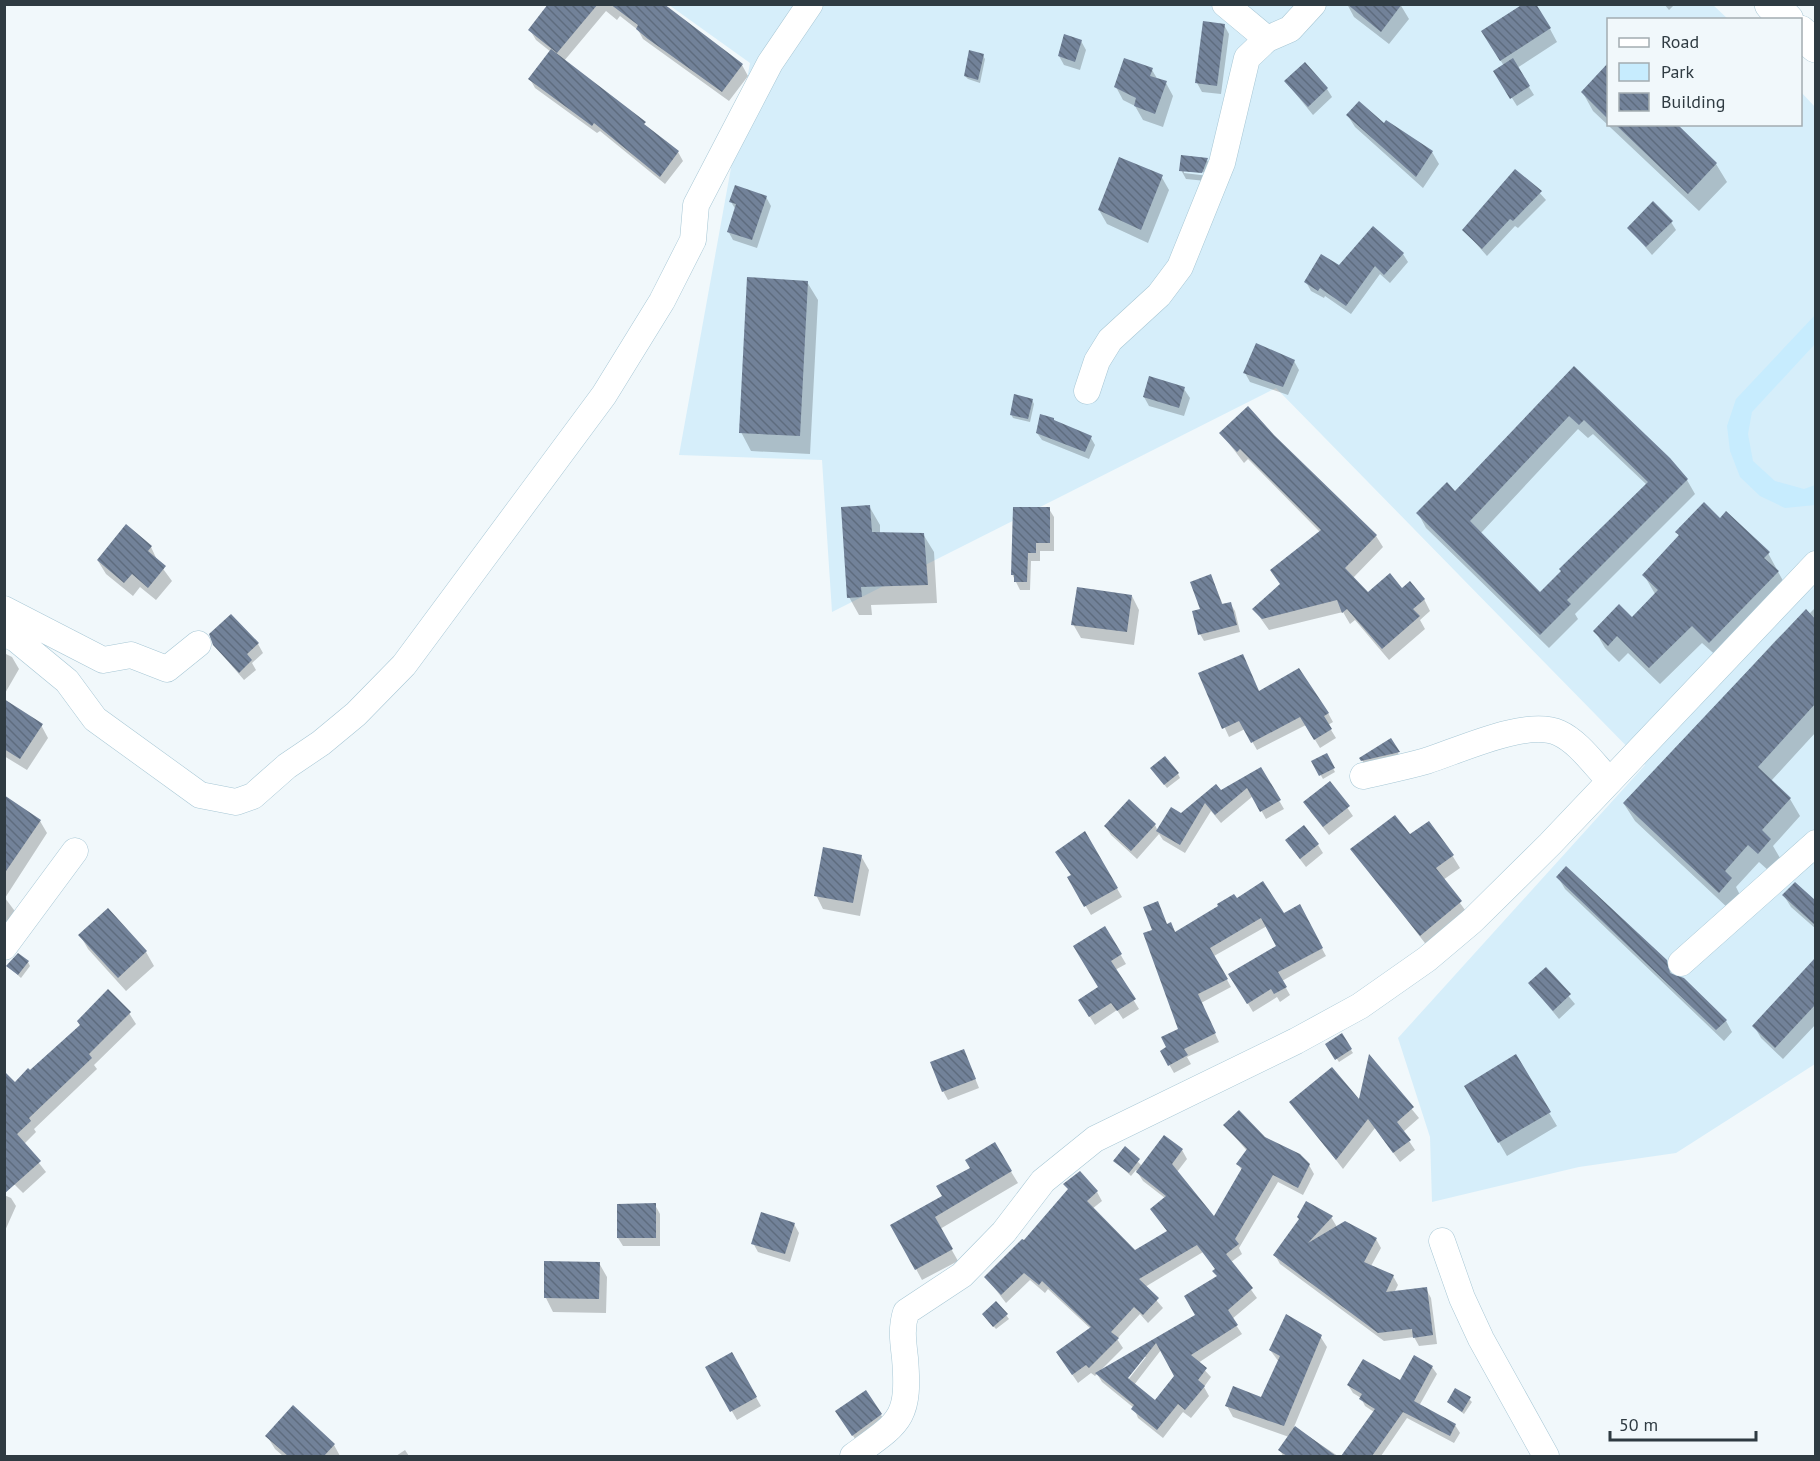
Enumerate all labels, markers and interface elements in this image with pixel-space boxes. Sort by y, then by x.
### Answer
legend [1607,18,1802,126]
text: Road [1661,30,1699,53]
text: Park [1661,60,1694,83]
text: Building [1661,90,1725,113]
scale bar [1610,1404,1756,1442]
text: 50 m [1619,1413,1658,1436]

